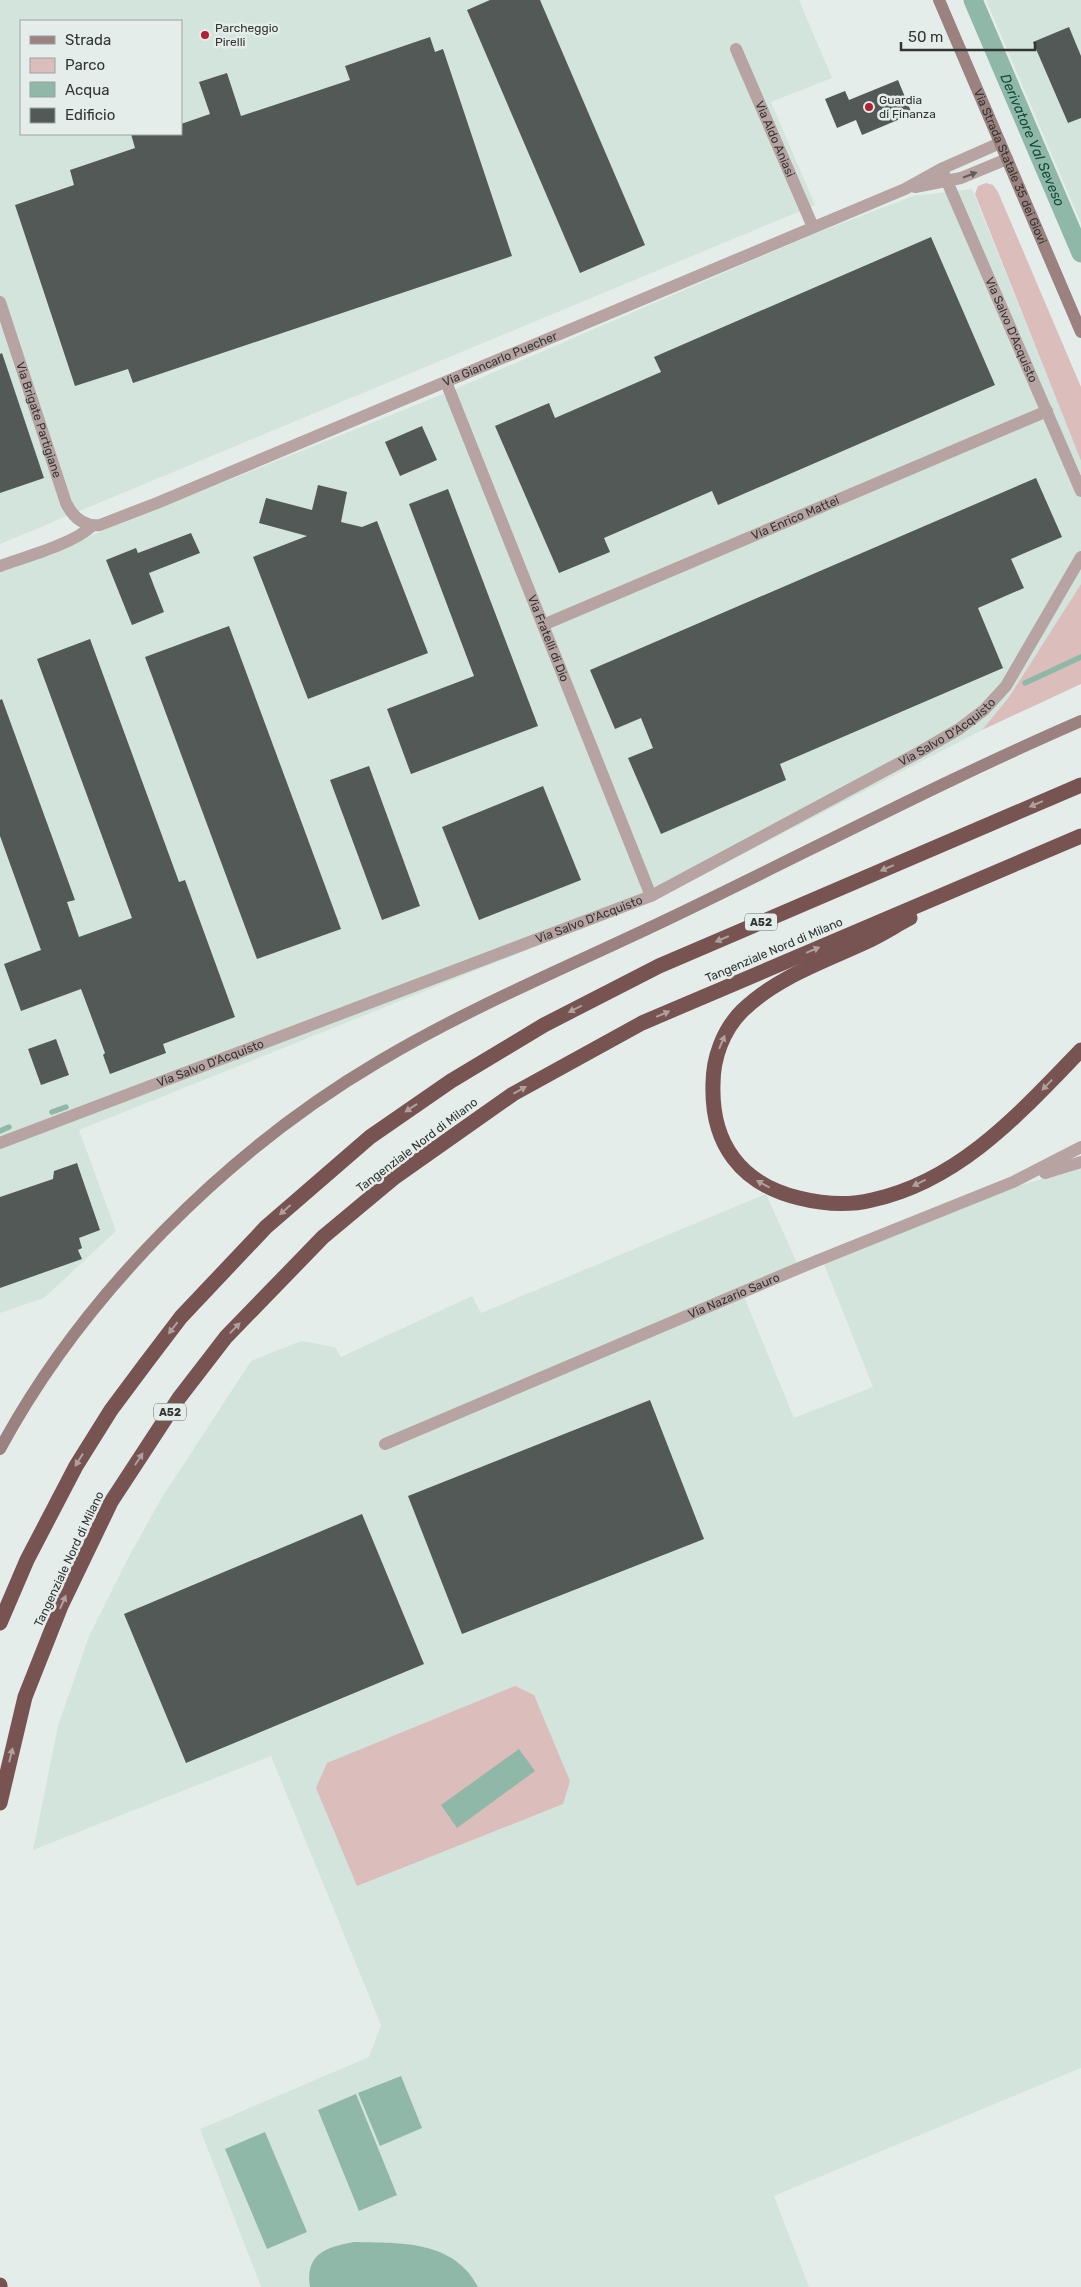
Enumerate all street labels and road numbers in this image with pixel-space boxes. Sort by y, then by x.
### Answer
street label: Via Strada Statale 35 dei Giovi [971,87,1050,246]
street label: Via Aldo Aniasi [752,99,798,179]
street label: Via Salvo D'Acquisto [982,275,1040,385]
street label: Via Giancarlo Puecher [441,329,560,389]
street label: Via Brigate Partigiane [13,360,64,480]
street label: Via Enrico Mattei [749,493,841,543]
street label: Via Fratelli di Dio [525,593,572,684]
street label: Via Salvo D'Acquisto [896,695,998,769]
street label: Via Salvo D'Acquisto [534,893,645,946]
road number: A52 [745,914,777,930]
street label: Tangenziale Nord di Milano [703,915,845,985]
street label: Via Salvo D'Acquisto [155,1037,266,1090]
street label: Tangenziale Nord di Milano [354,1095,480,1195]
street label: Via Nazario Sauro [686,1270,782,1321]
road number: A52 [154,1404,186,1420]
street label: Tangenziale Nord di Milano [31,1489,107,1629]

